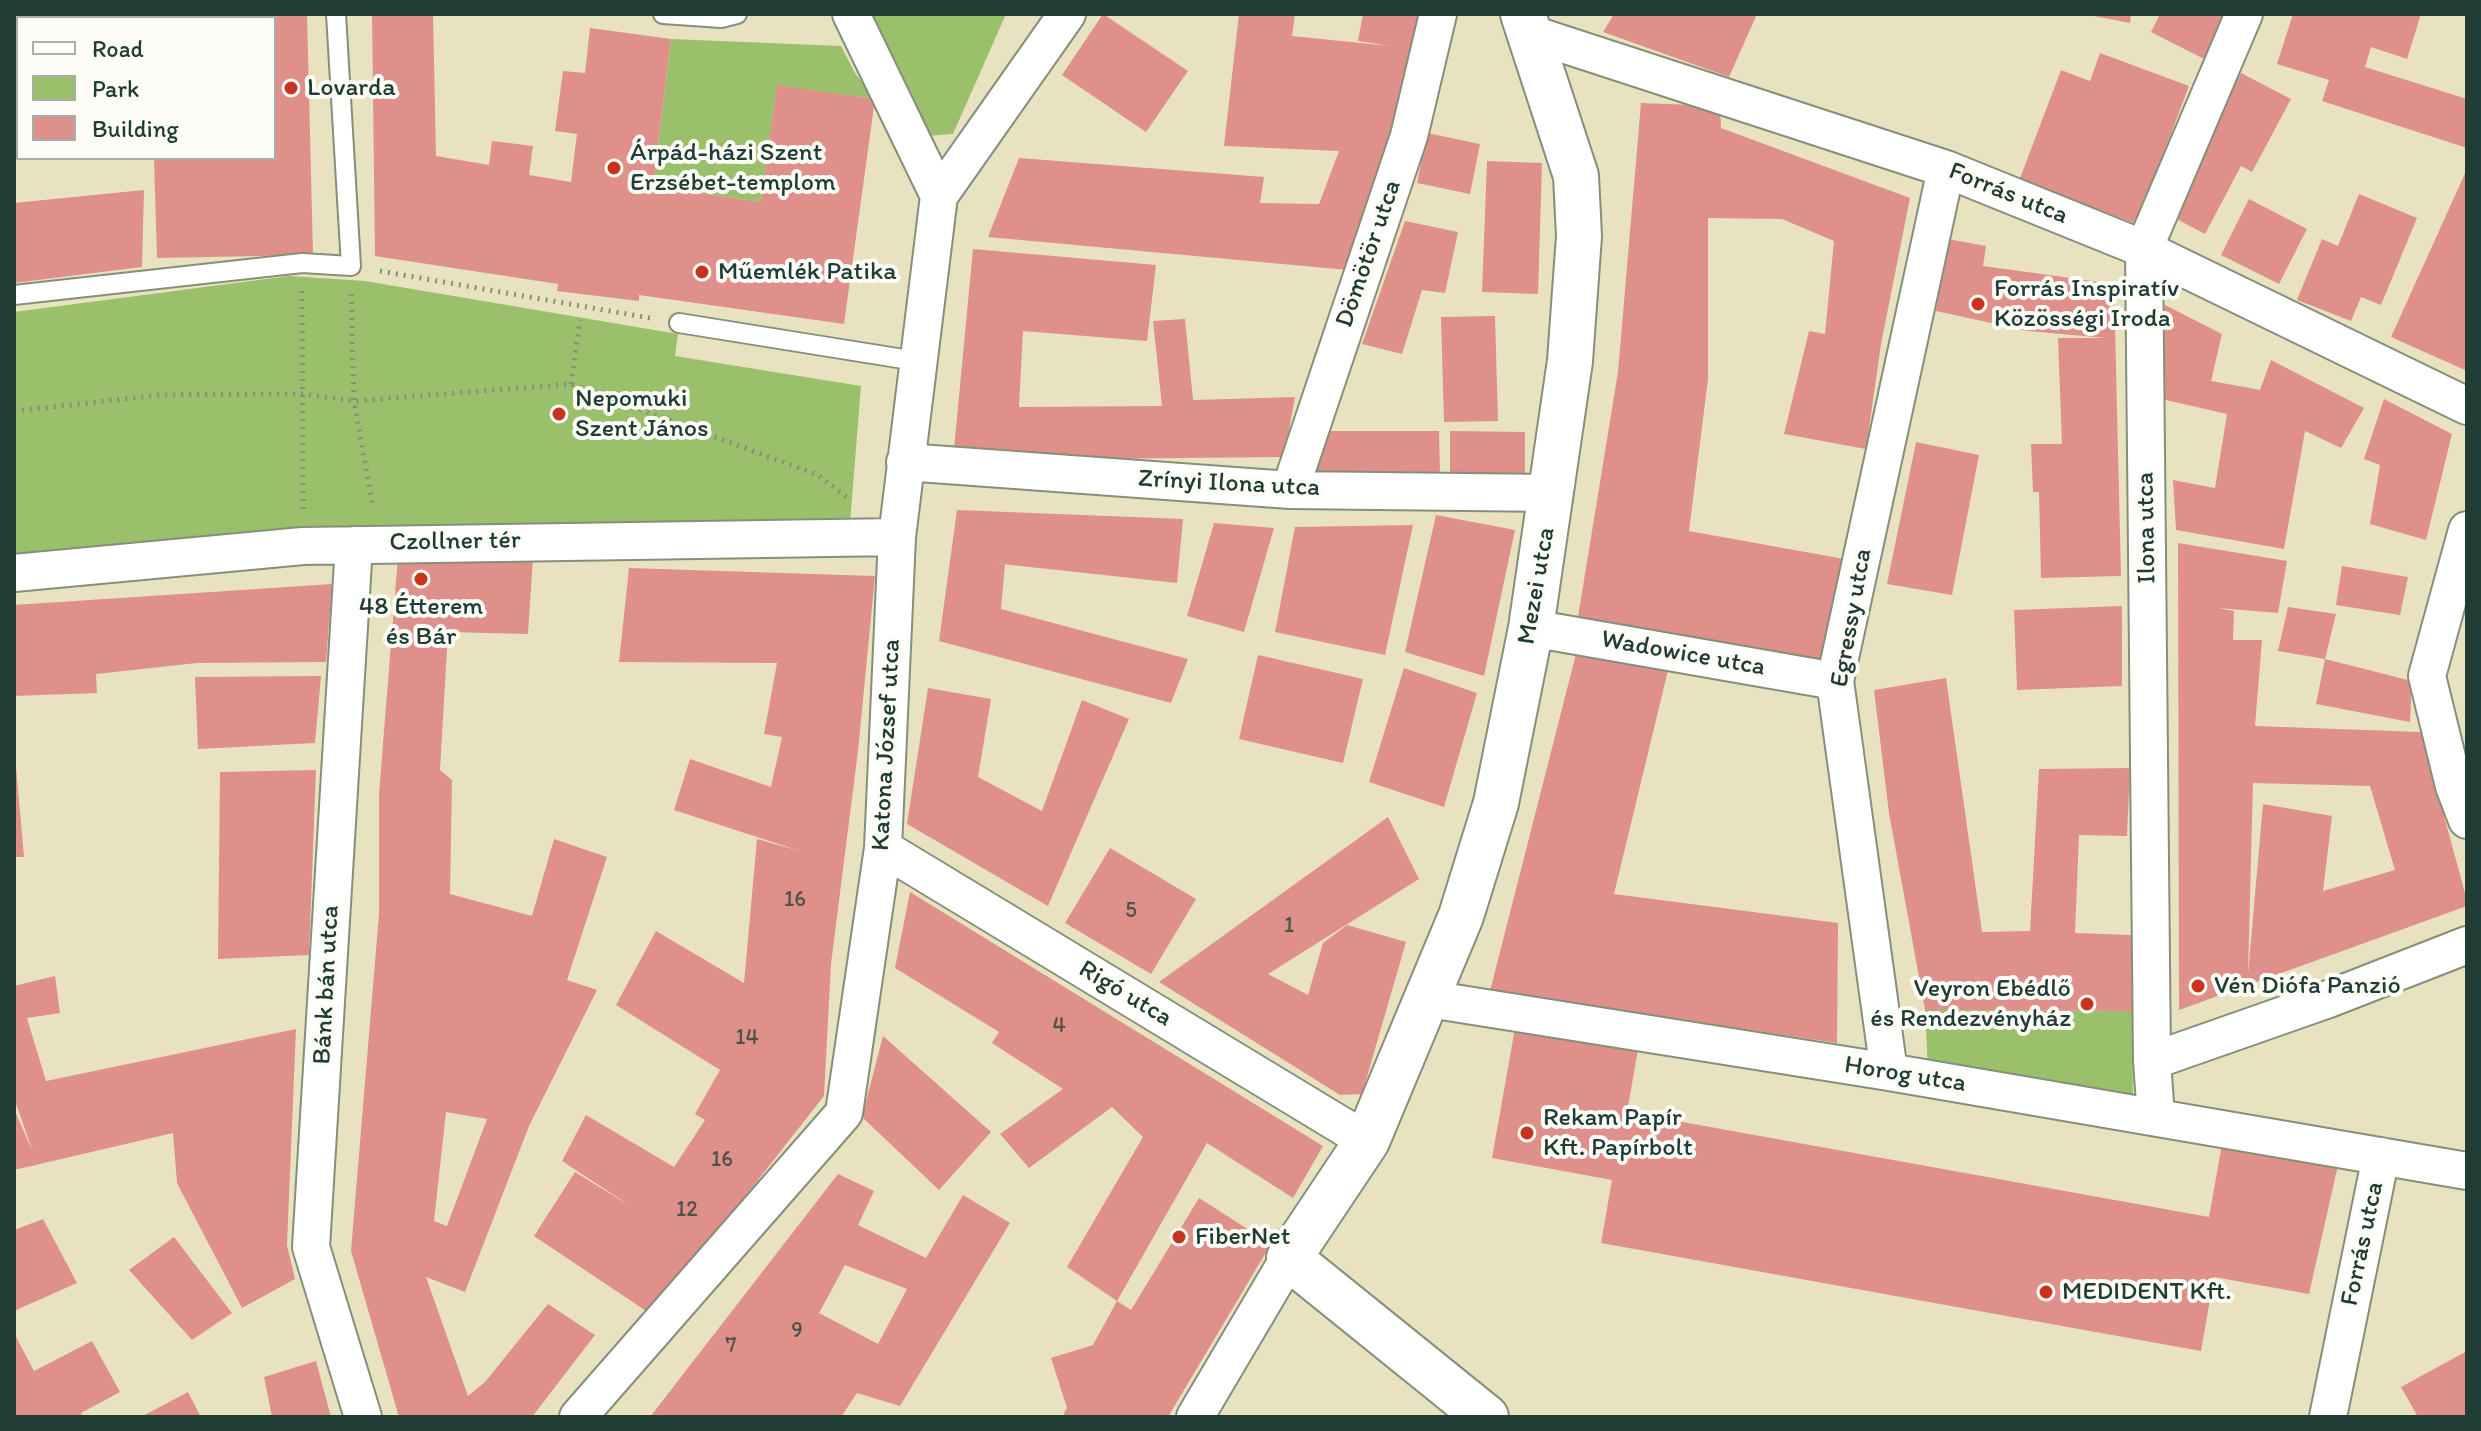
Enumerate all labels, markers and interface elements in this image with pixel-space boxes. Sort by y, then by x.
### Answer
legend [16,16,276,160]
text: Road [92,34,144,63]
place label: Lovarda [307,72,396,104]
text: Park [92,74,139,103]
marker: Lovarda [282,79,300,97]
text: Building [92,114,179,143]
place label: Árpád-házi Szent Erzsébet-templom [630,137,836,198]
street label: Forrás utca [1944,156,2072,232]
marker: Árpád-házi Szent Erzsébet-templom [605,159,623,177]
street label: Dömötör utca [1329,176,1409,332]
place label: Műemlék Patika [718,256,897,288]
marker: Műemlék Patika [693,263,711,281]
place label: Forrás Inspiratív Közösségi Iroda [1994,273,2179,334]
marker: Forrás Inspiratív Közösségi Iroda [1969,295,1987,313]
place label: Nepomuki Szent János [575,383,709,444]
marker: Nepomuki Szent János [550,405,568,423]
street label: Zrínyi Ilona utca [1137,464,1321,504]
street label: Ilona utca [2130,472,2164,584]
street label: Czollner tér [389,525,521,559]
street label: Mezei utca [1511,525,1563,647]
street label: Egressy utca [1824,546,1880,690]
marker: 48 Étterem és Bár [412,570,430,588]
place label: 48 Étterem és Bár [359,591,483,652]
street label: Wadowice utca [1599,624,1767,684]
street label: Katona József utca [866,638,908,852]
house number: 16 [784,887,806,913]
house number: 5 [1125,898,1137,924]
street label: Bánk bán utca [307,904,347,1066]
house number: 1 [1284,913,1294,939]
street label: Rigó utca [1073,954,1177,1034]
place label: Vén Diófa Panzió [2214,970,2401,1002]
place label: Veyron Ebédlő és Rendezvényház [1870,973,2071,1034]
marker: Vén Diófa Panzió [2189,977,2207,995]
marker: Veyron Ebédlő és Rendezvényház [2078,995,2096,1013]
house number: 4 [1052,1013,1066,1039]
house number: 14 [735,1025,759,1051]
street label: Horog utca [1842,1050,1968,1100]
place label: Rekam Papír Kft. Papírbolt [1543,1102,1693,1164]
marker: Rekam Papír Kft. Papírbolt [1518,1124,1536,1142]
house number: 16 [711,1147,733,1173]
street label: Forrás utca [2335,1179,2391,1309]
house number: 12 [676,1197,698,1223]
place label: FiberNet [1195,1221,1291,1253]
marker: FiberNet [1170,1228,1188,1246]
place label: MEDIDENT Kft. [2062,1276,2232,1308]
marker: MEDIDENT Kft. [2037,1283,2055,1301]
house number: 9 [791,1318,803,1344]
house number: 7 [726,1333,736,1359]

